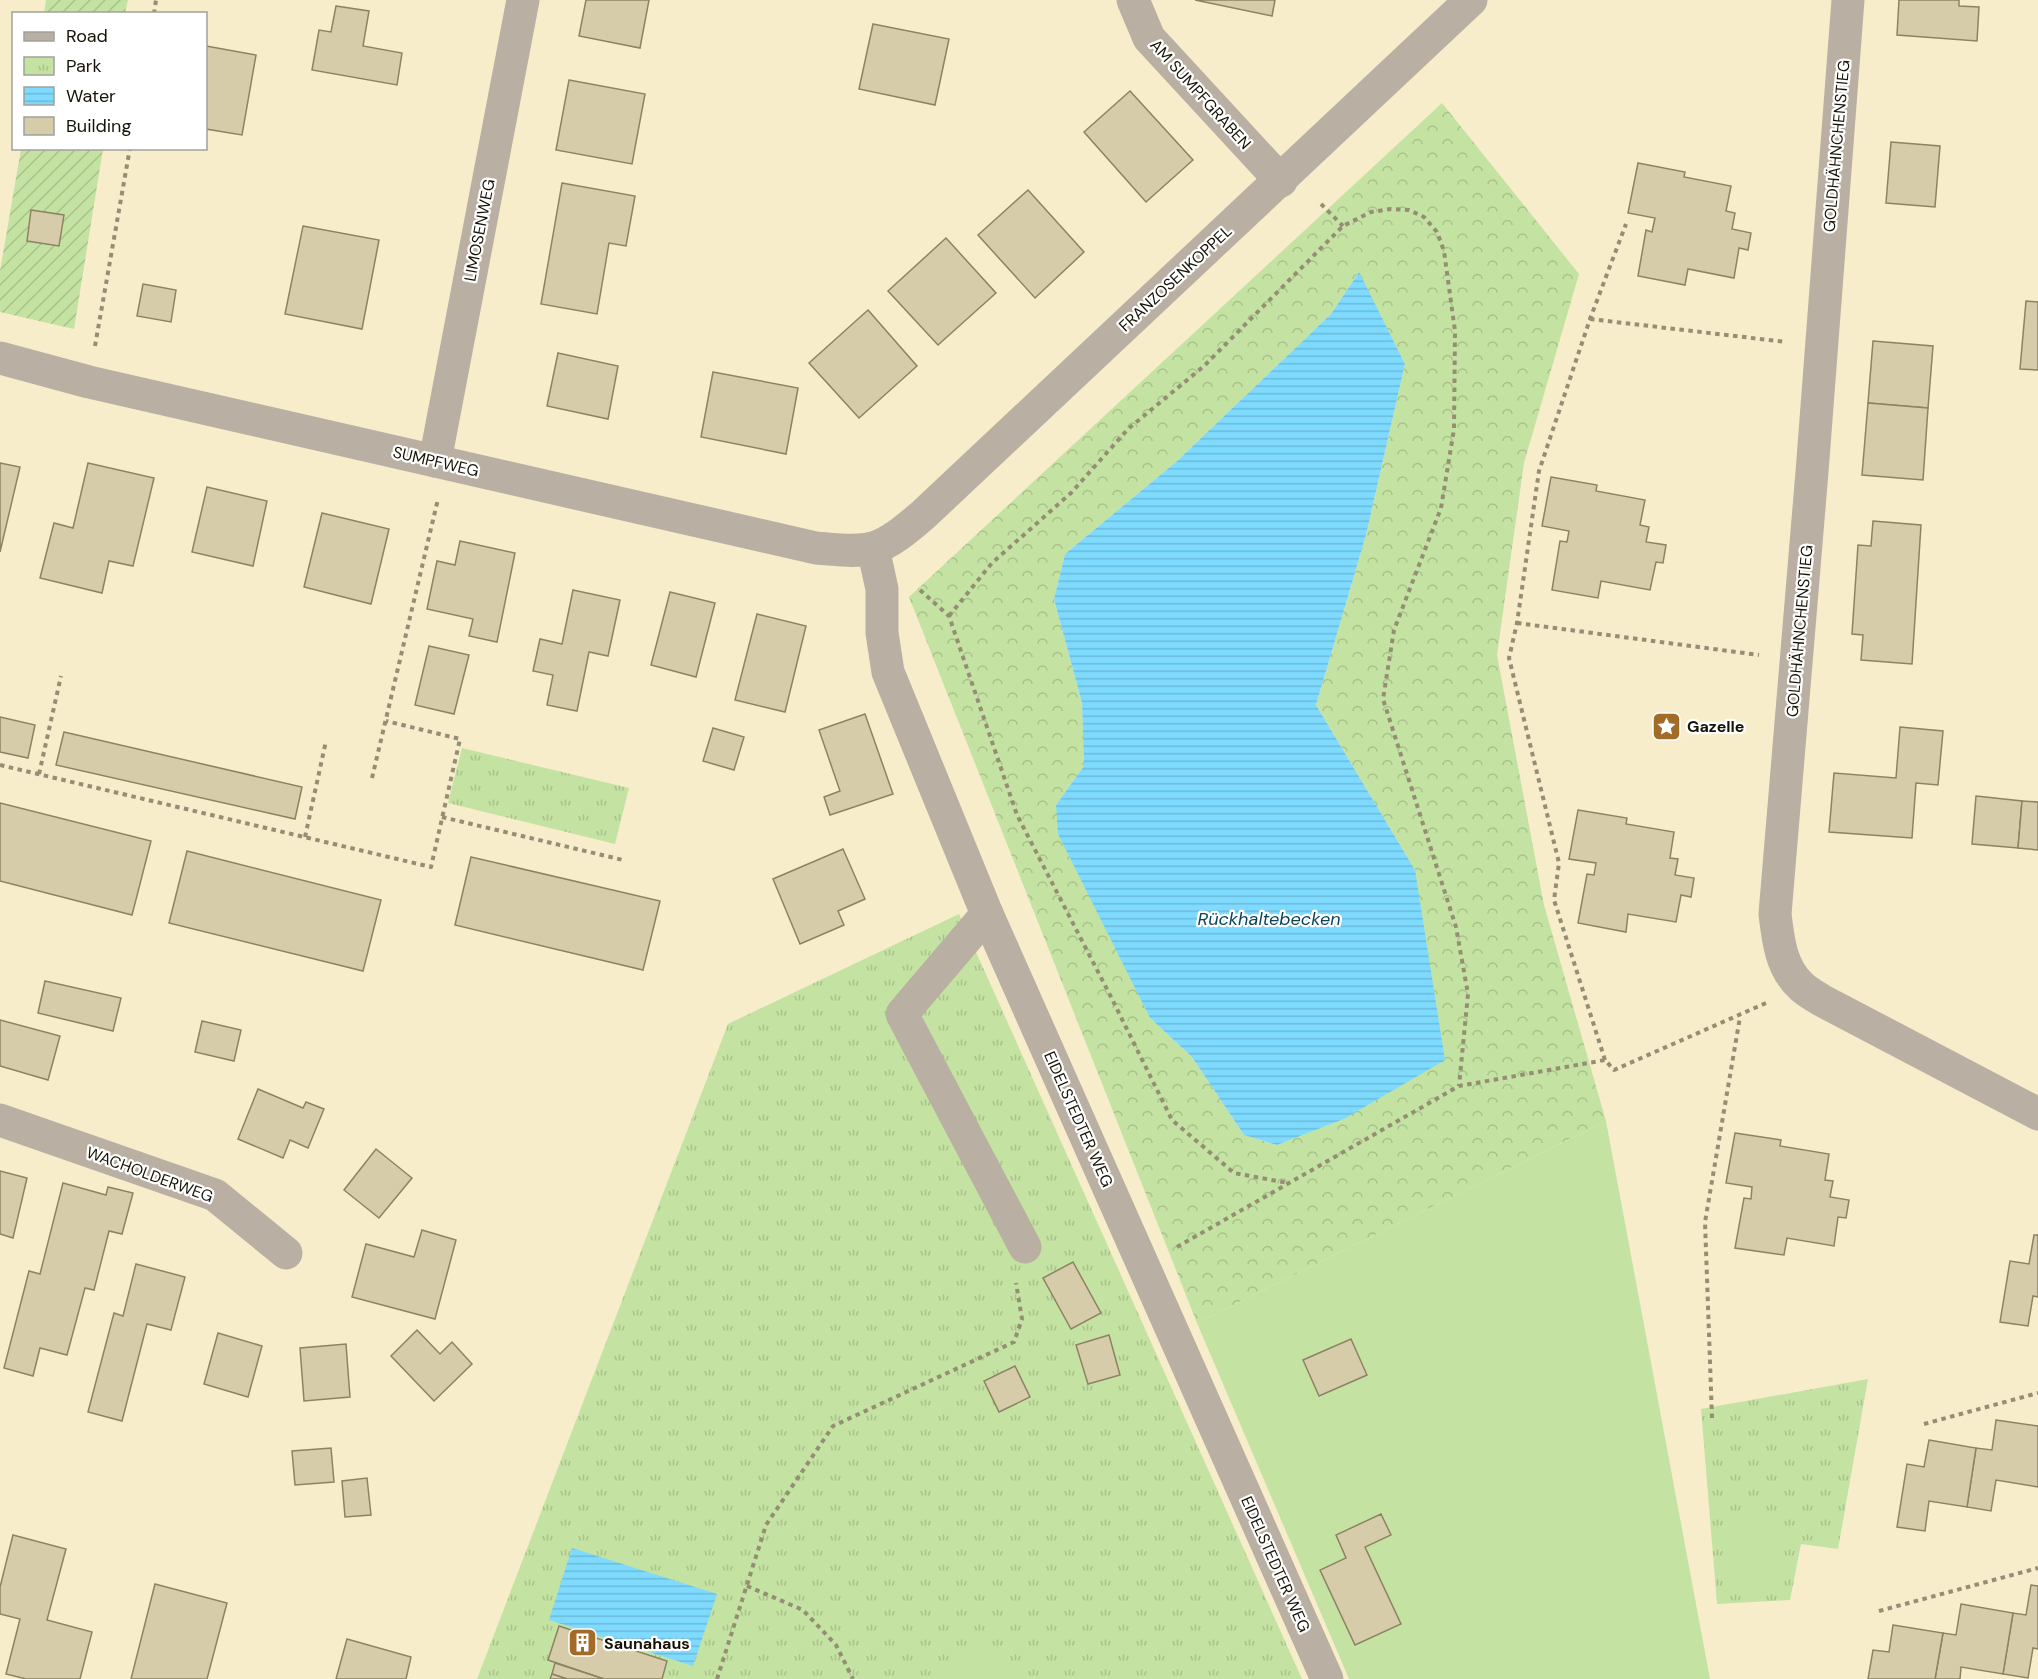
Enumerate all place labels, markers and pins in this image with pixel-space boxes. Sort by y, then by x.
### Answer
place icon: Gazelle [1650,710,1682,742]
place label: Gazelle [1687,716,1744,737]
building icon: Saunahaus [567,1627,599,1659]
place label: Saunahaus [604,1633,690,1654]

